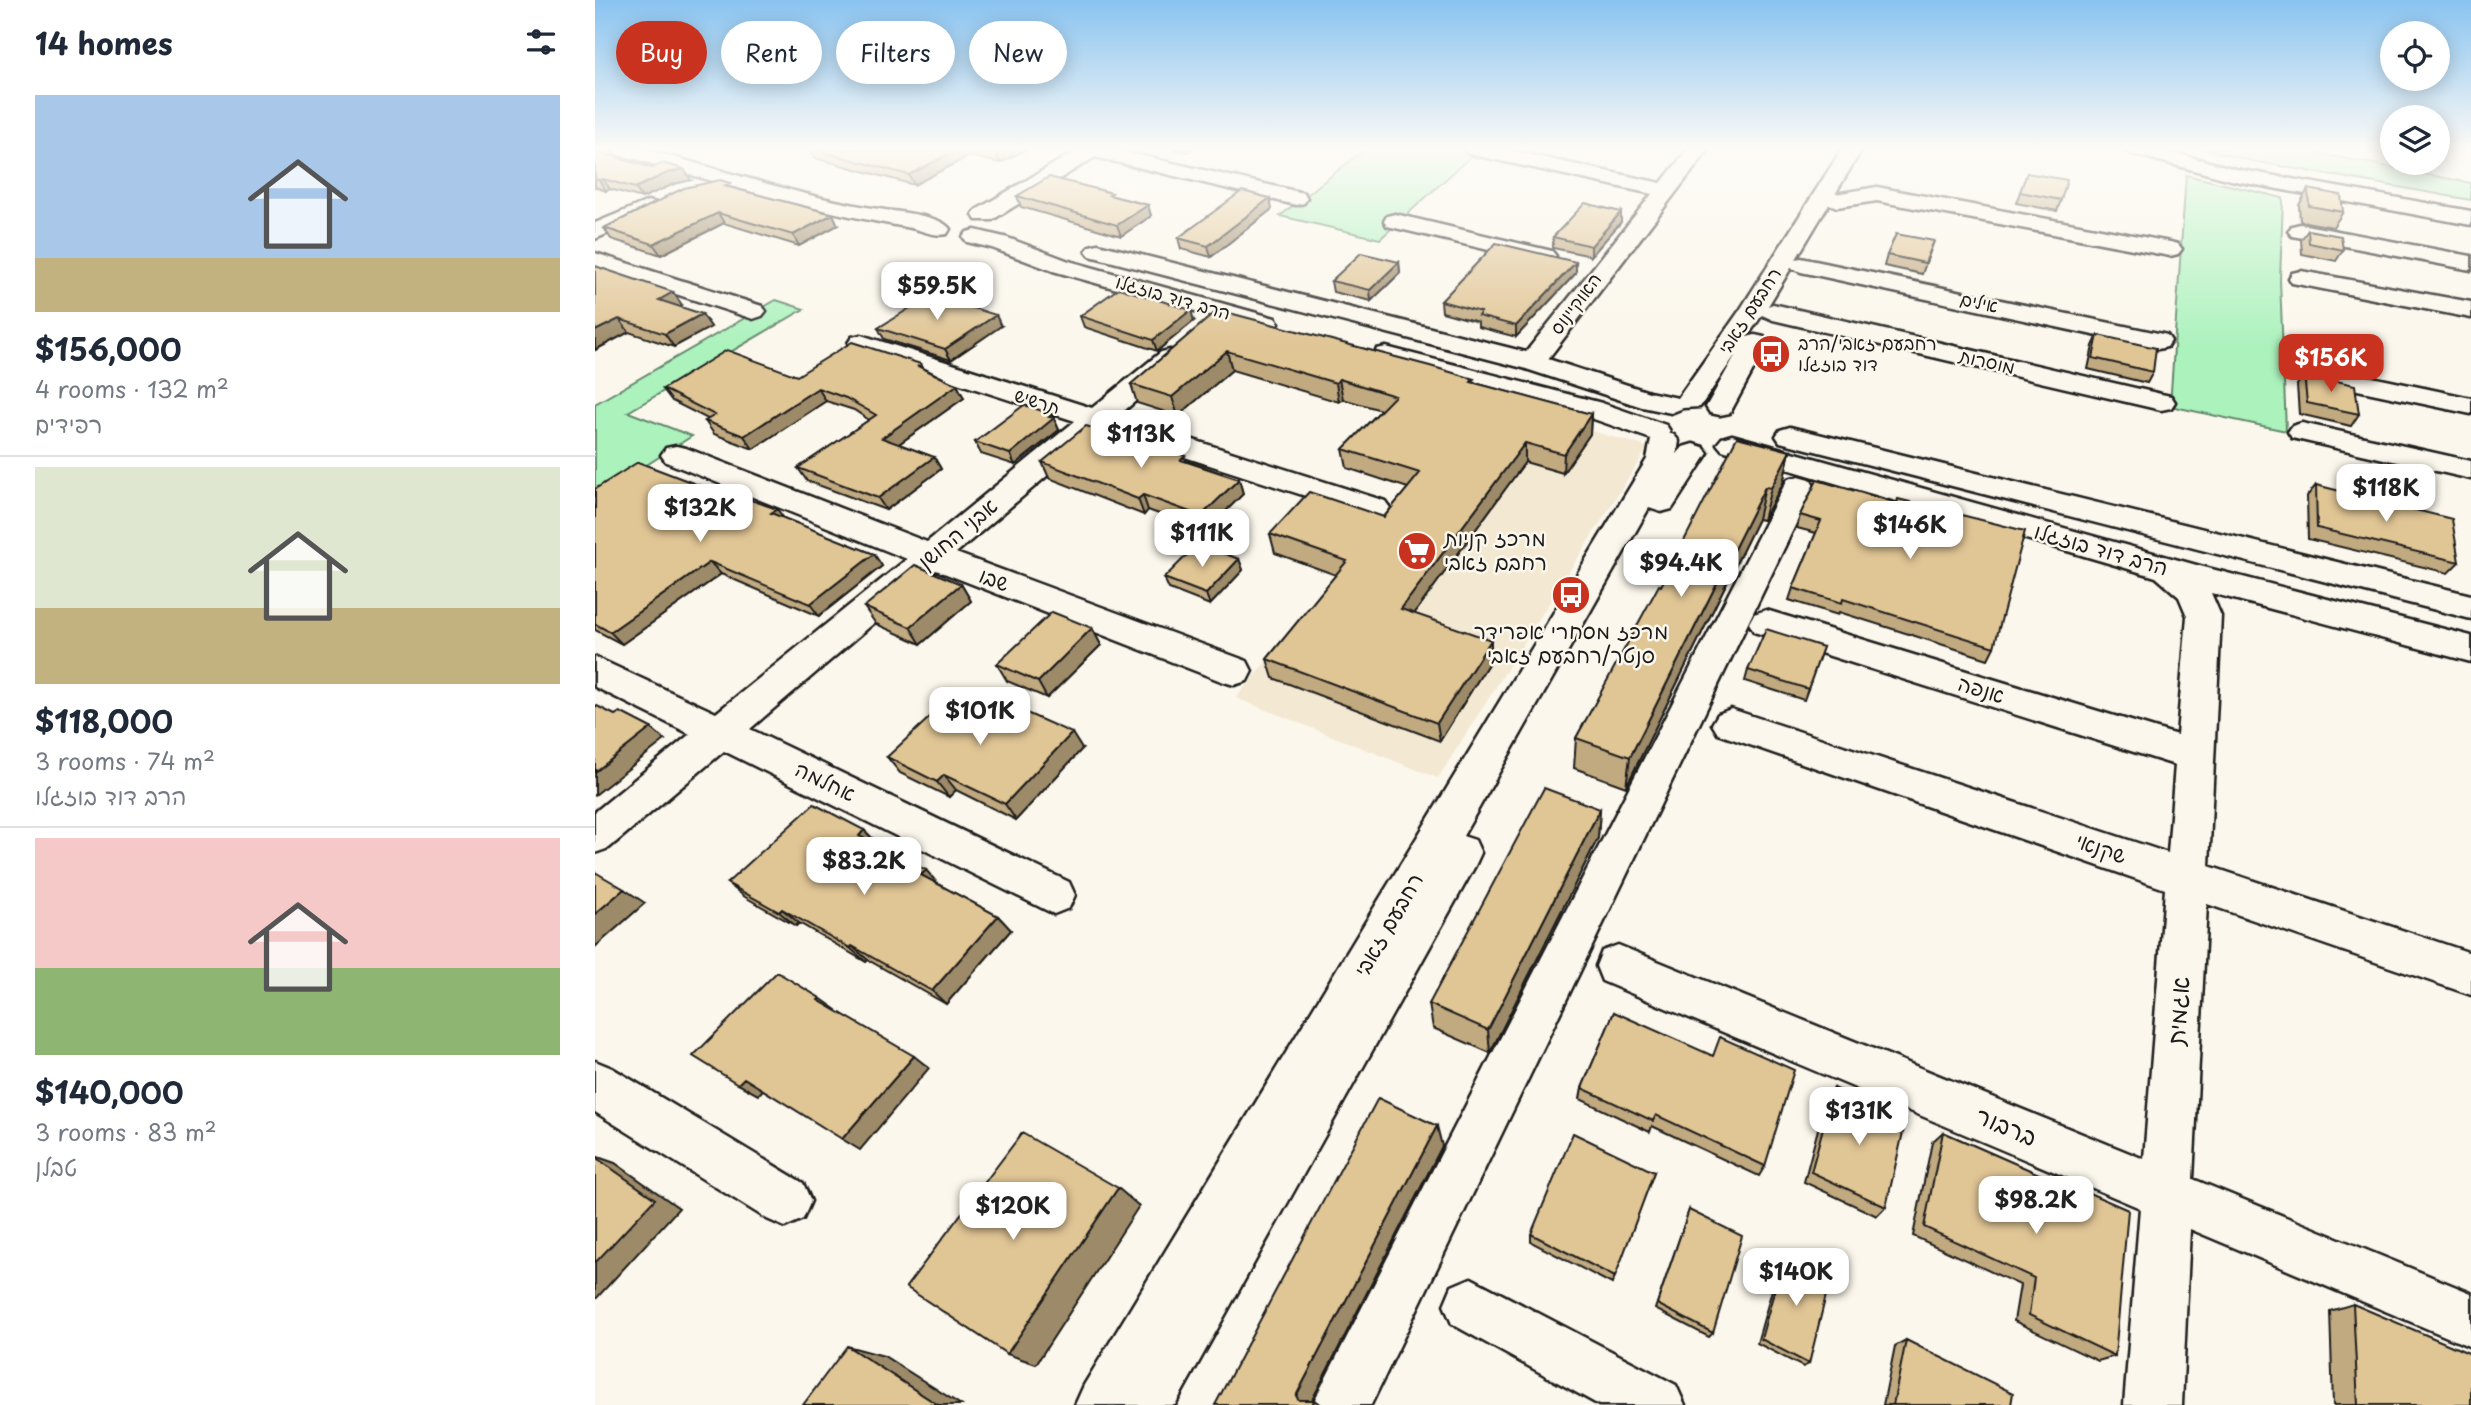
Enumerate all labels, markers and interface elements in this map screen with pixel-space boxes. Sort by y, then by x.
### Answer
text: 14 homes [35,20,173,65]
chip: Buy [616,21,707,84]
chip: Rent [721,21,822,84]
chip: Filters [836,21,955,84]
chip: New [969,21,1067,84]
map controls [2380,21,2450,175]
button: locate [2380,21,2450,91]
icon: filters [522,23,560,61]
button: layers [2380,105,2450,175]
icon: home [235,141,361,267]
pin: $59.5K [880,262,994,322]
street label: רחבעם זאבי [1711,262,1787,359]
text: $59.5K [897,267,977,302]
street label: הרב דוד בוזגלו [1113,267,1234,326]
street label: האוקיינוס [1543,267,1607,340]
street label: אילים [1958,284,2001,319]
text: $156,000 [35,326,182,371]
place label: רחבעם זאבי/הרב דוד בוזגלו [1798,329,1937,377]
bus stop icon: רחבעם זאבי/הרב דוד בוזגלו [1750,333,1792,375]
pin: $156K [2282,334,2380,394]
text: $156K [2295,339,2367,374]
street label: מוסרות [1956,341,2018,380]
text: 4 rooms · 132 m² [35,371,229,406]
street label: תרשיש [1011,380,1064,421]
text: רפידים [35,406,103,441]
pin: $113K [1092,410,1190,470]
text: $113K [1107,415,1175,450]
pin: $118K [2337,464,2435,524]
text: $118K [2352,469,2420,504]
pin: $132K [651,484,749,544]
text: $132K [664,489,736,524]
street label: אבני החושן [910,489,1004,576]
pin: $146K [1861,502,1959,561]
text: $146K [1873,506,1947,541]
pin: $111K [1153,510,1251,569]
icon: home [235,513,361,639]
text: $111K [1170,514,1234,549]
street label: הרב דוד בוזגלו [2031,514,2172,583]
place label: מרכז קניות רחבם זאבי [1442,521,1547,577]
supermarket icon: מרכז קניות רחבם זאבי [1396,530,1438,572]
pin: $94.4K [1624,540,1738,599]
text: $94.4K [1639,544,1723,579]
street label: שבו [975,558,1015,598]
bus stop icon: מרכז מסחרי אפרידר סנטר/רחבעם זאבי [1550,574,1592,616]
place label: מרכז מסחרי אפרידר סנטר/רחבעם זאבי [1474,614,1668,670]
street label: אנפה [1954,666,2009,710]
pin: $101K [931,688,1029,747]
text: $101K [945,692,1015,727]
text: $118,000 [35,698,173,743]
text: 3 rooms · 74 m² [35,743,215,778]
street label: אחלמה [790,752,862,809]
text: הרב דוד בוזגלו [35,778,186,813]
street label: שקנאי [2072,824,2131,871]
pin: $83.2K [807,838,921,897]
text: $83.2K [822,842,906,877]
street label: רחבעם זאבי [1345,866,1430,982]
icon: home [235,884,361,1010]
street label: אגמית [2157,975,2197,1048]
text: $140,000 [35,1069,184,1114]
pin: $131K [1810,1088,1908,1147]
text: $131K [1825,1092,1893,1127]
street label: ברבור [1971,1096,2043,1154]
text: 3 rooms · 83 m² [35,1114,217,1149]
text: טבלן [35,1149,77,1184]
pin: $98.2K [1979,1176,2093,1236]
text: $98.2K [1995,1181,2077,1216]
pin: $120K [964,1182,1062,1242]
text: $120K [975,1187,1051,1222]
pin: $140K [1747,1248,1845,1308]
text: $140K [1759,1253,1833,1288]

